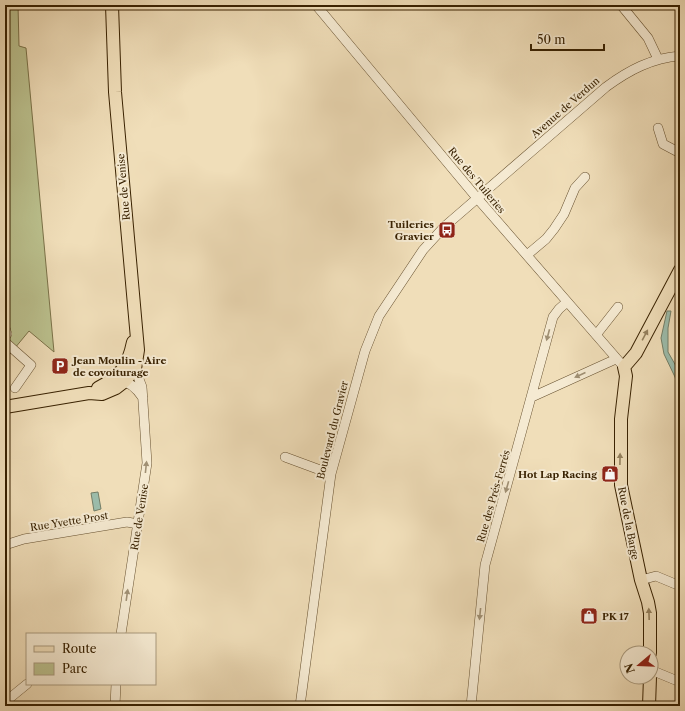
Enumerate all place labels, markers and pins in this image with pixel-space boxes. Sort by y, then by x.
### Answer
place label: Tuileries Gravier [388,218,434,243]
bus stop icon: Tuileries Gravier [437,220,457,240]
place label: Jean Moulin - Aire de covoiturage [71,354,166,379]
parking icon: Jean Moulin - Aire de covoiturage [50,356,70,376]
shop icon: Hot Lap Racing [600,464,620,484]
place label: Hot Lap Racing [518,468,597,481]
shop icon: PK 17 [579,606,599,626]
place label: PK 17 [602,610,630,623]

